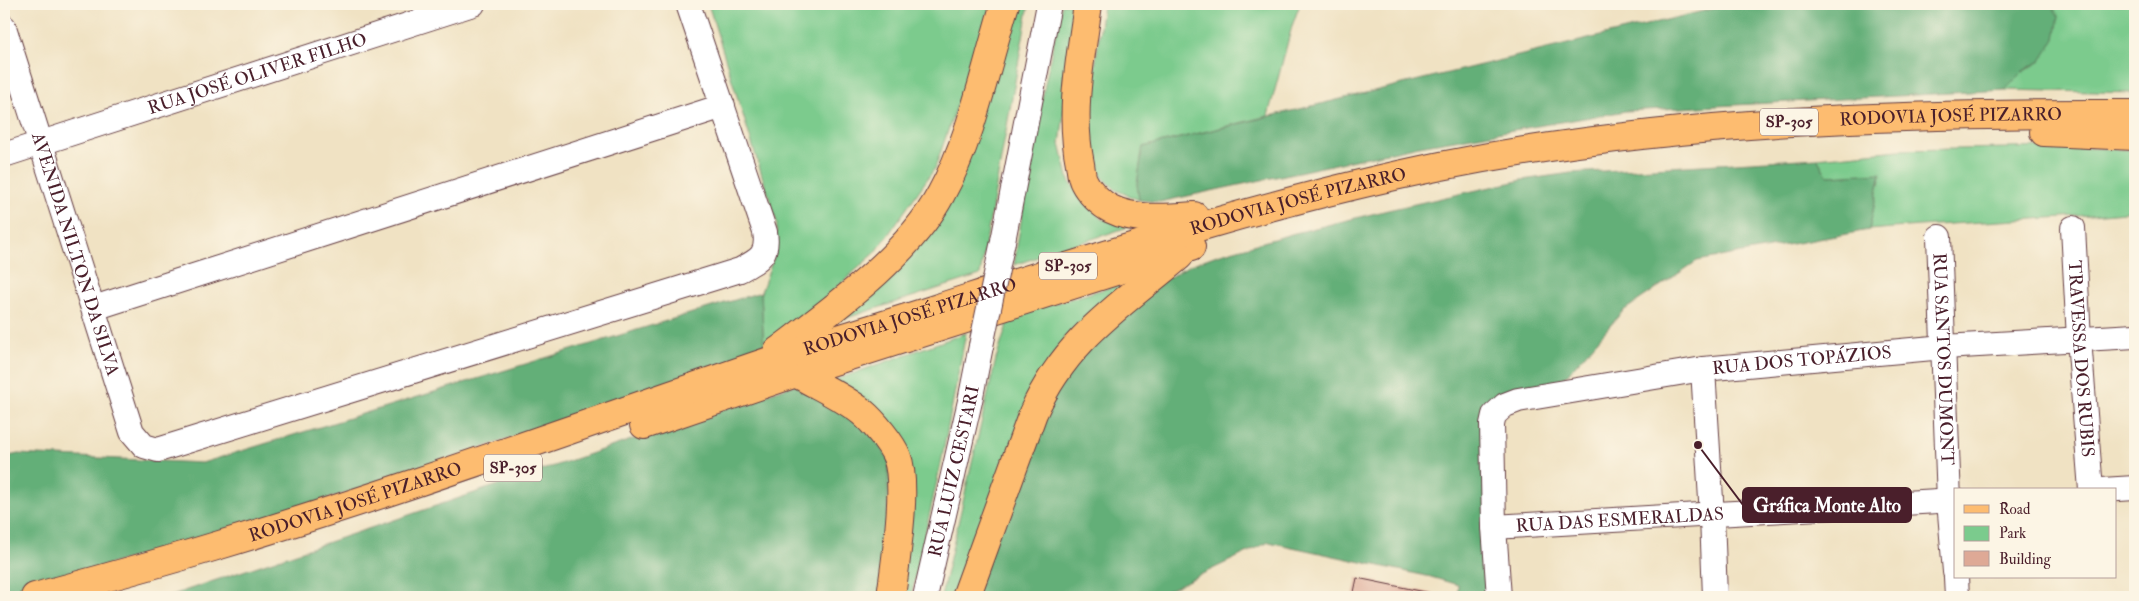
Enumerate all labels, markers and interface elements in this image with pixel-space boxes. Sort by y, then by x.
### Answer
street label: RUA JOSÉ OLIVER FILHO [145,27,370,120]
street label: RODOVIA JOSÉ PIZARRO [1839,102,2062,131]
road number: SP-305 [1760,108,1818,136]
street label: AVENIDA NILTON DA SILVA [26,128,125,379]
street label: RODOVIA JOSÉ PIZARRO [1187,162,1408,240]
road number: SP-305 [1039,252,1097,280]
street label: RUA SANTOS DUMONT [1928,252,1959,466]
street label: TRAVESSA DOS RUBIS [2063,260,2100,458]
street label: RODOVIA JOSÉ PIZARRO [800,272,1020,361]
street label: RUA DOS TOPÁZIOS [1711,340,1892,380]
street label: RUA LUIZ CESTARI [923,383,984,559]
road number: SP-305 [484,454,542,482]
street label: RODOVIA JOSÉ PIZARRO [246,457,465,547]
callout: Gráfica Monte Alto [1743,488,1911,522]
legend [1954,488,2116,578]
text: Gráfica Monte Alto [1753,494,1901,518]
text: Road [1999,500,2031,519]
street label: RUA DAS ESMERALDAS [1515,502,1725,537]
text: Park [1999,524,2026,543]
text: Building [1999,550,2051,569]

